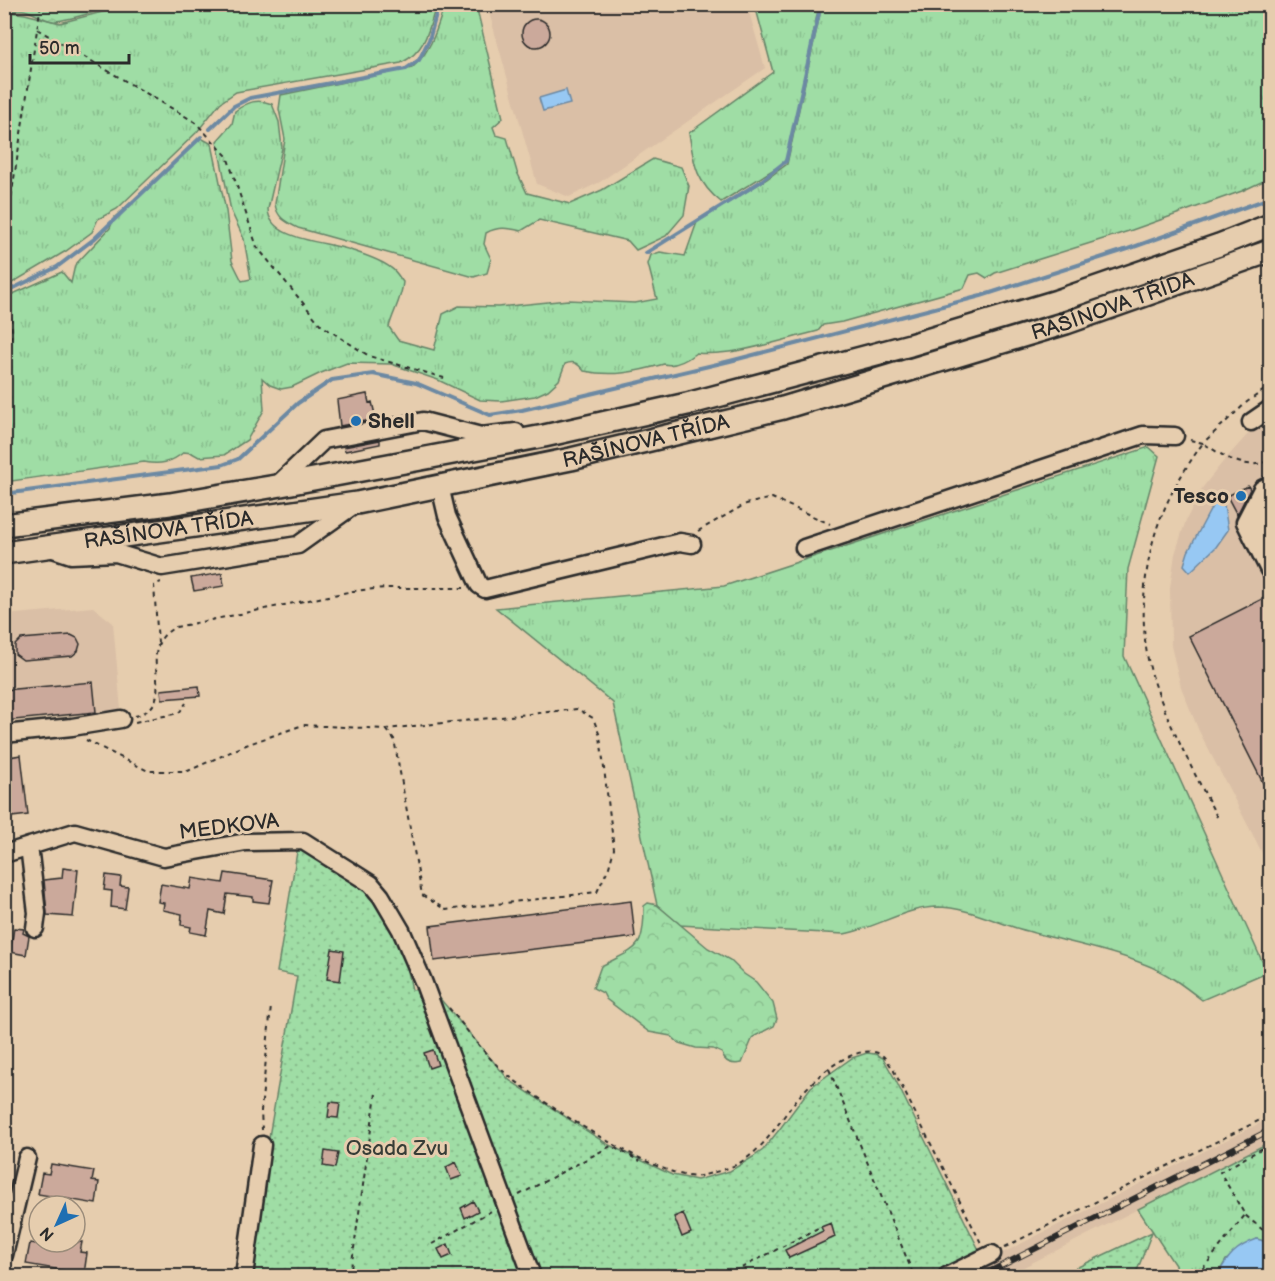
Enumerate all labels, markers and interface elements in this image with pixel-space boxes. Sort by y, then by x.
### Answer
scale bar [30,27,129,65]
text: 50 m [39,38,80,59]
street label: RAŠÍNOVA TŘÍDA [1028,267,1197,346]
place label: Shell [368,409,415,434]
street label: RAŠÍNOVA TŘÍDA [561,409,732,473]
marker: Shell [349,414,363,428]
place label: Tesco [1173,484,1229,509]
marker: Tesco [1234,489,1248,503]
street label: RAŠÍNOVA TŘÍDA [82,506,255,555]
street label: MEDKOVA [178,808,280,845]
park label: Osada Zvu [346,1136,448,1161]
north arrow [27,1194,87,1254]
text: N [36,1223,58,1245]

